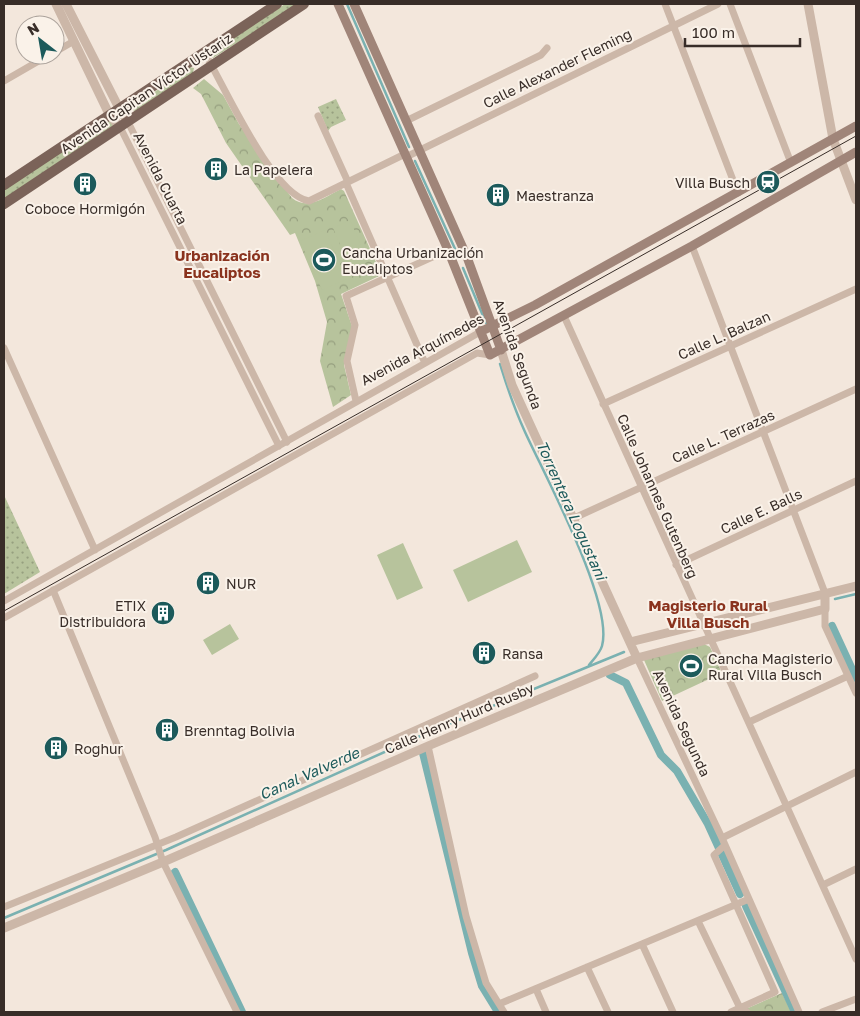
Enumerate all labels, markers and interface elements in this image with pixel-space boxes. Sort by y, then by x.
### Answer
north arrow [15,15,65,65]
scale bar [685,15,800,47]
text: N [24,18,42,38]
text: 100 m [692,23,735,41]
street label: Calle Alexander Fleming [480,25,634,111]
street label: Avenida Capitan Víctor Ustariz [57,29,235,157]
street label: Avenida Cuarta [130,129,192,227]
building icon: La Papelera [203,156,229,182]
place label: La Papelera [234,161,313,178]
station icon: Villa Busch [755,169,781,195]
building icon: Coboce Hormigón [72,171,98,197]
place label: Villa Busch [675,174,750,191]
building icon: Maestranza [485,182,511,208]
place label: Maestranza [516,187,594,204]
place label: Coboce Hormigón [25,200,145,217]
place label: Cancha Urbanización Eucaliptos [342,244,484,277]
district label: Urbanización Eucaliptos [174,246,270,281]
sports icon: Cancha Urbanización Eucaliptos [311,247,337,273]
street label: Avenida Segunda [490,297,546,411]
street label: Calle L. Balzan [675,307,773,363]
street label: Avenida Arquímedes [358,309,486,389]
street label: Calle L. Terrazas [669,406,777,466]
street label: Calle Johannes Gutenberg [614,411,702,581]
water label: Torrentera Logustani [532,438,612,585]
street label: Calle E. Balls [718,485,804,537]
building icon: NUR [195,570,221,596]
place label: NUR [226,575,256,592]
district label: Magisterio Rural Villa Busch [648,596,768,631]
place label: ETIX Distribuidora [59,597,146,630]
building icon: ETIX Distribuidora [150,600,176,626]
building icon: Ransa [471,640,497,666]
place label: Ransa [502,645,543,662]
place label: Cancha Magisterio Rural Villa Busch [708,650,833,683]
sports icon: Cancha Magisterio Rural Villa Busch [678,653,704,679]
street label: Avenida Segunda [650,667,714,779]
street label: Calle Henry Hurd Rusby [382,679,536,757]
building icon: Brenntag Bolivia [154,717,180,743]
place label: Brenntag Bolivia [184,722,295,739]
building icon: Roghur [43,735,69,761]
place label: Roghur [74,740,123,757]
water label: Canal Valverde [256,742,363,803]

